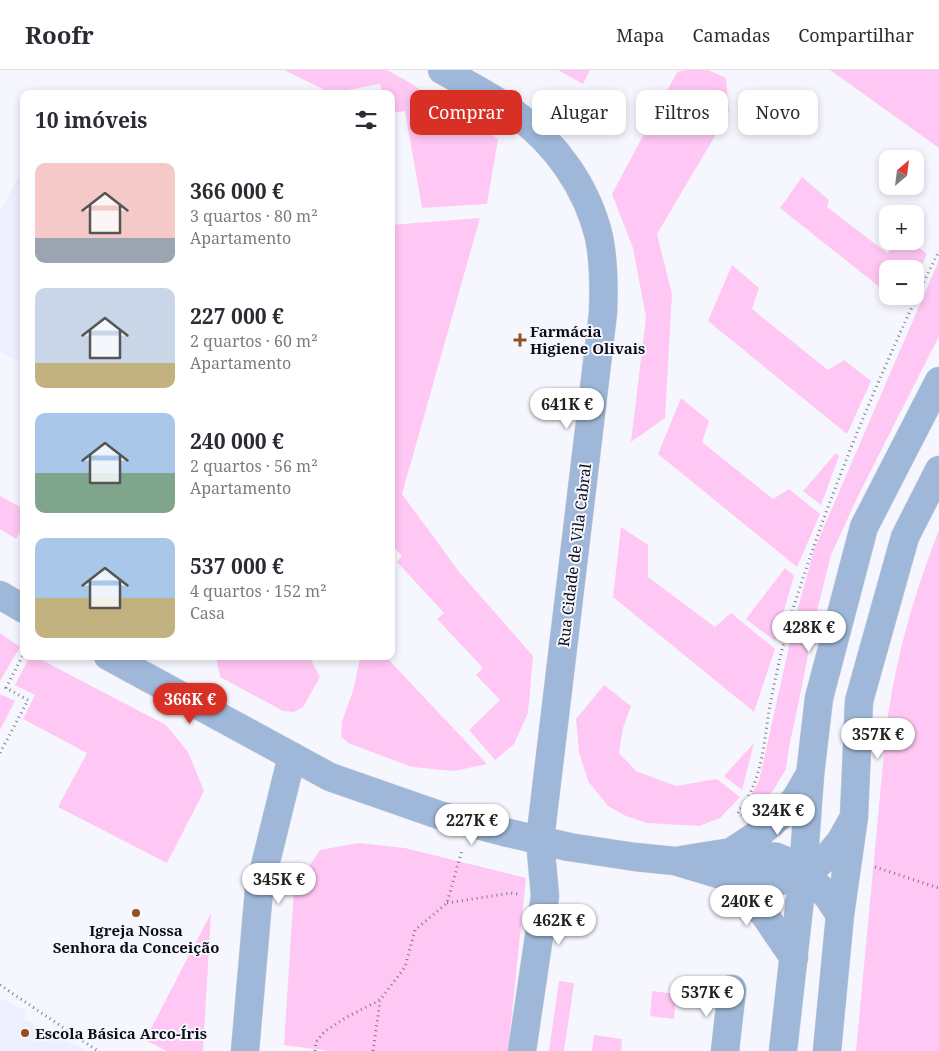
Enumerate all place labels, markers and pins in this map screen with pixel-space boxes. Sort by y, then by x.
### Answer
place label: Farmácia Higiene Olivais [530,321,645,358]
marker: Farmácia Higiene Olivais [514,334,526,346]
pin: 641K € [526,388,608,430]
pin: 428K € [768,610,850,653]
pin: 366K € [149,682,231,725]
pin: 357K € [837,718,919,760]
pin: 324K € [737,794,819,836]
pin: 227K € [431,804,513,846]
pin: 345K € [238,862,320,905]
pin: 240K € [706,884,788,927]
pin: 462K € [518,904,600,946]
marker: Igreja Nossa Senhora da Conceição [130,907,142,919]
place label: Igreja Nossa Senhora da Conceição [53,920,219,957]
pin: 537K € [666,976,748,1018]
place label: Escola Básica Arco-Íris [35,1023,207,1043]
marker: Escola Básica Arco-Íris [19,1027,31,1039]

